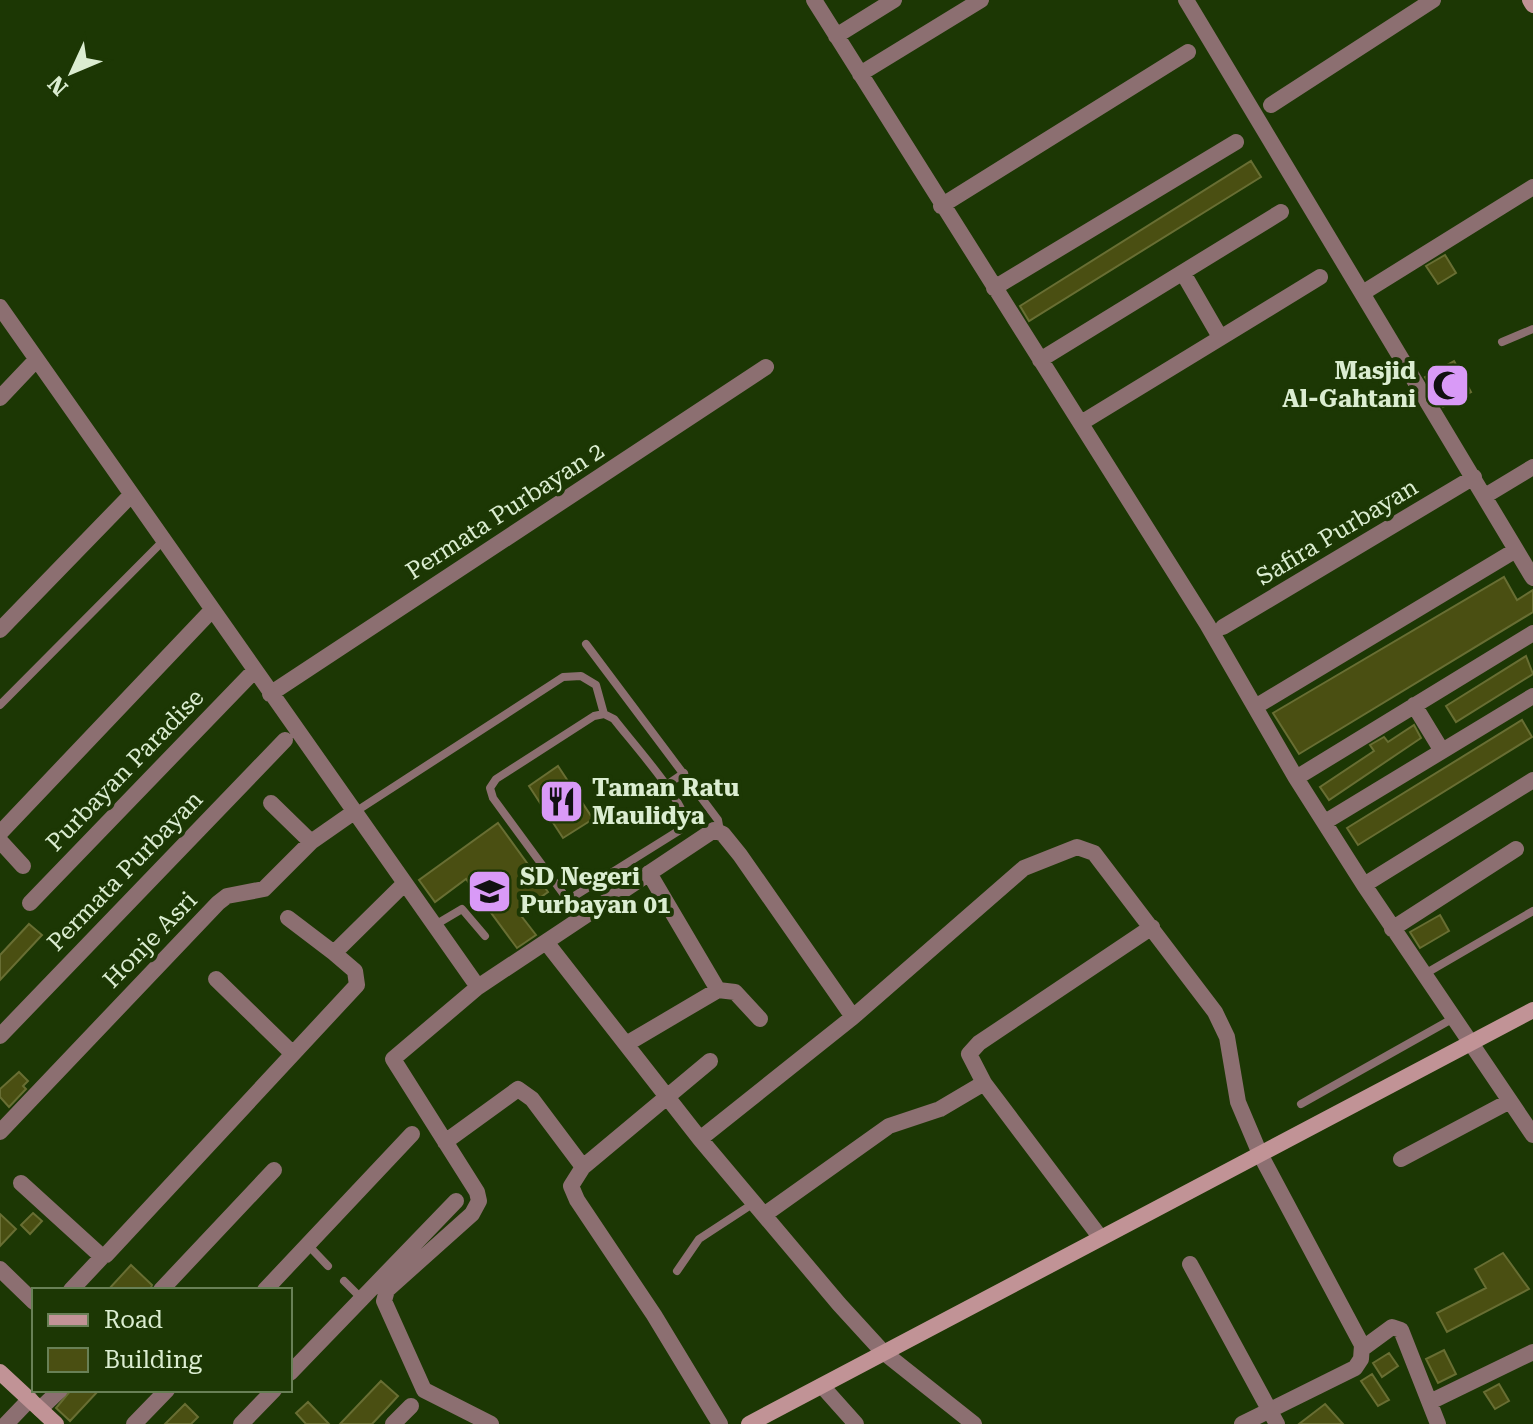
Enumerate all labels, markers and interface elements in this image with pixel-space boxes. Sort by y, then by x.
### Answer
north arrow [32,32,112,112]
text: N [43,71,73,100]
place label: Masjid Al-Gahtani [1282,357,1416,413]
mosque icon: Masjid Al-Gahtani [1423,361,1471,409]
street label: Permata Purbayan 2 [401,437,609,585]
street label: Safira Purbayan [1251,473,1423,591]
street label: Purbayan Paradise [40,683,210,857]
place label: Taman Ratu Maulidya [592,774,739,830]
restaurant icon: Taman Ratu Maulidya [537,778,585,826]
street label: Permata Purbayan [42,785,208,957]
place label: SD Negeri Purbayan 01 [520,863,670,919]
school or university icon: SD Negeri Purbayan 01 [465,867,513,915]
street label: Honje Asri [97,886,203,994]
legend [32,1288,292,1392]
text: Road [104,1306,163,1334]
text: Building [104,1346,202,1374]

